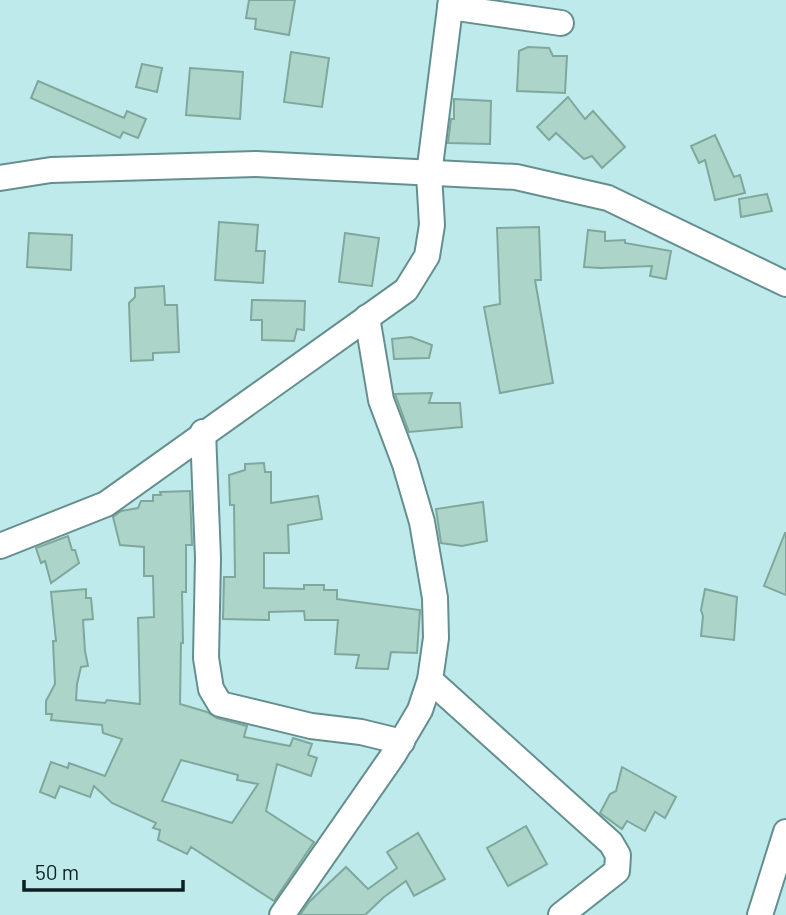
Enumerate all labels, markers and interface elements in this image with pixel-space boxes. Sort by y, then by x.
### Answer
scale bar [24,848,184,892]
text: 50 m [35,859,79,884]

